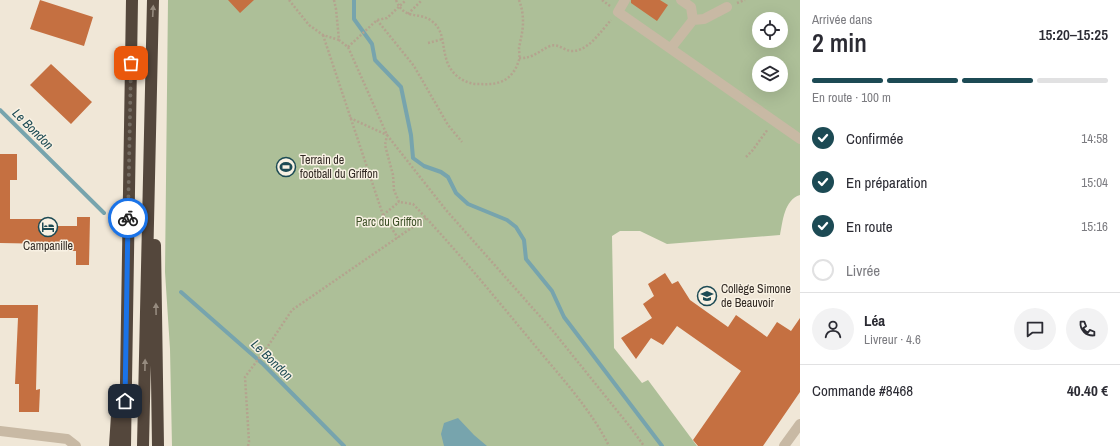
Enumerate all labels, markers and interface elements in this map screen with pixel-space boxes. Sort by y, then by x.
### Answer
one-way arrow [150,4,156,17]
text: Arrivée dans [812,11,872,28]
map controls [752,12,788,92]
button: locate [752,12,788,48]
text: 15:20–15:25 [1039,24,1108,45]
text: 2 min [812,25,867,60]
pin [114,46,148,80]
icon: bag [120,52,142,74]
button: layers [752,56,788,92]
text: En route · 100 m [812,89,891,106]
water label: Le Bondon [9,105,57,153]
icon: check [812,127,834,149]
text: Confirmée [846,128,903,149]
text: 14:58 [1081,130,1108,147]
place label: Terrain de football du Griffon [300,152,378,182]
sports icon: Terrain de football du Griffon [275,156,297,178]
icon: check [812,171,834,193]
text: En préparation [846,172,927,193]
text: 15:04 [1081,174,1108,191]
courier [108,198,148,238]
icon: bike [117,207,139,229]
park label: Parc du Griffon [356,214,422,230]
icon: check [812,215,834,237]
hotel icon: Campanille [37,216,59,238]
text: En route [846,216,893,237]
text: 15:16 [1081,218,1108,235]
place label: Campanille [23,238,73,254]
text: Livrée [846,260,880,281]
place label: Collège Simone de Beauvoir [721,281,791,311]
school or university icon: Collège Simone de Beauvoir [696,285,718,307]
one-way arrow [153,302,159,315]
button: person [812,308,854,350]
button: chat [1014,308,1056,350]
button: phone [1066,308,1108,350]
text: Léa [864,310,885,331]
text: Livreur · 4.6 [864,331,921,348]
water label: Le Bondon [248,336,297,384]
one-way arrow [142,358,148,371]
text: Commande #8468 [812,380,913,401]
text: 40.40 € [1067,380,1108,401]
pin [108,384,142,418]
icon: home [114,390,136,412]

